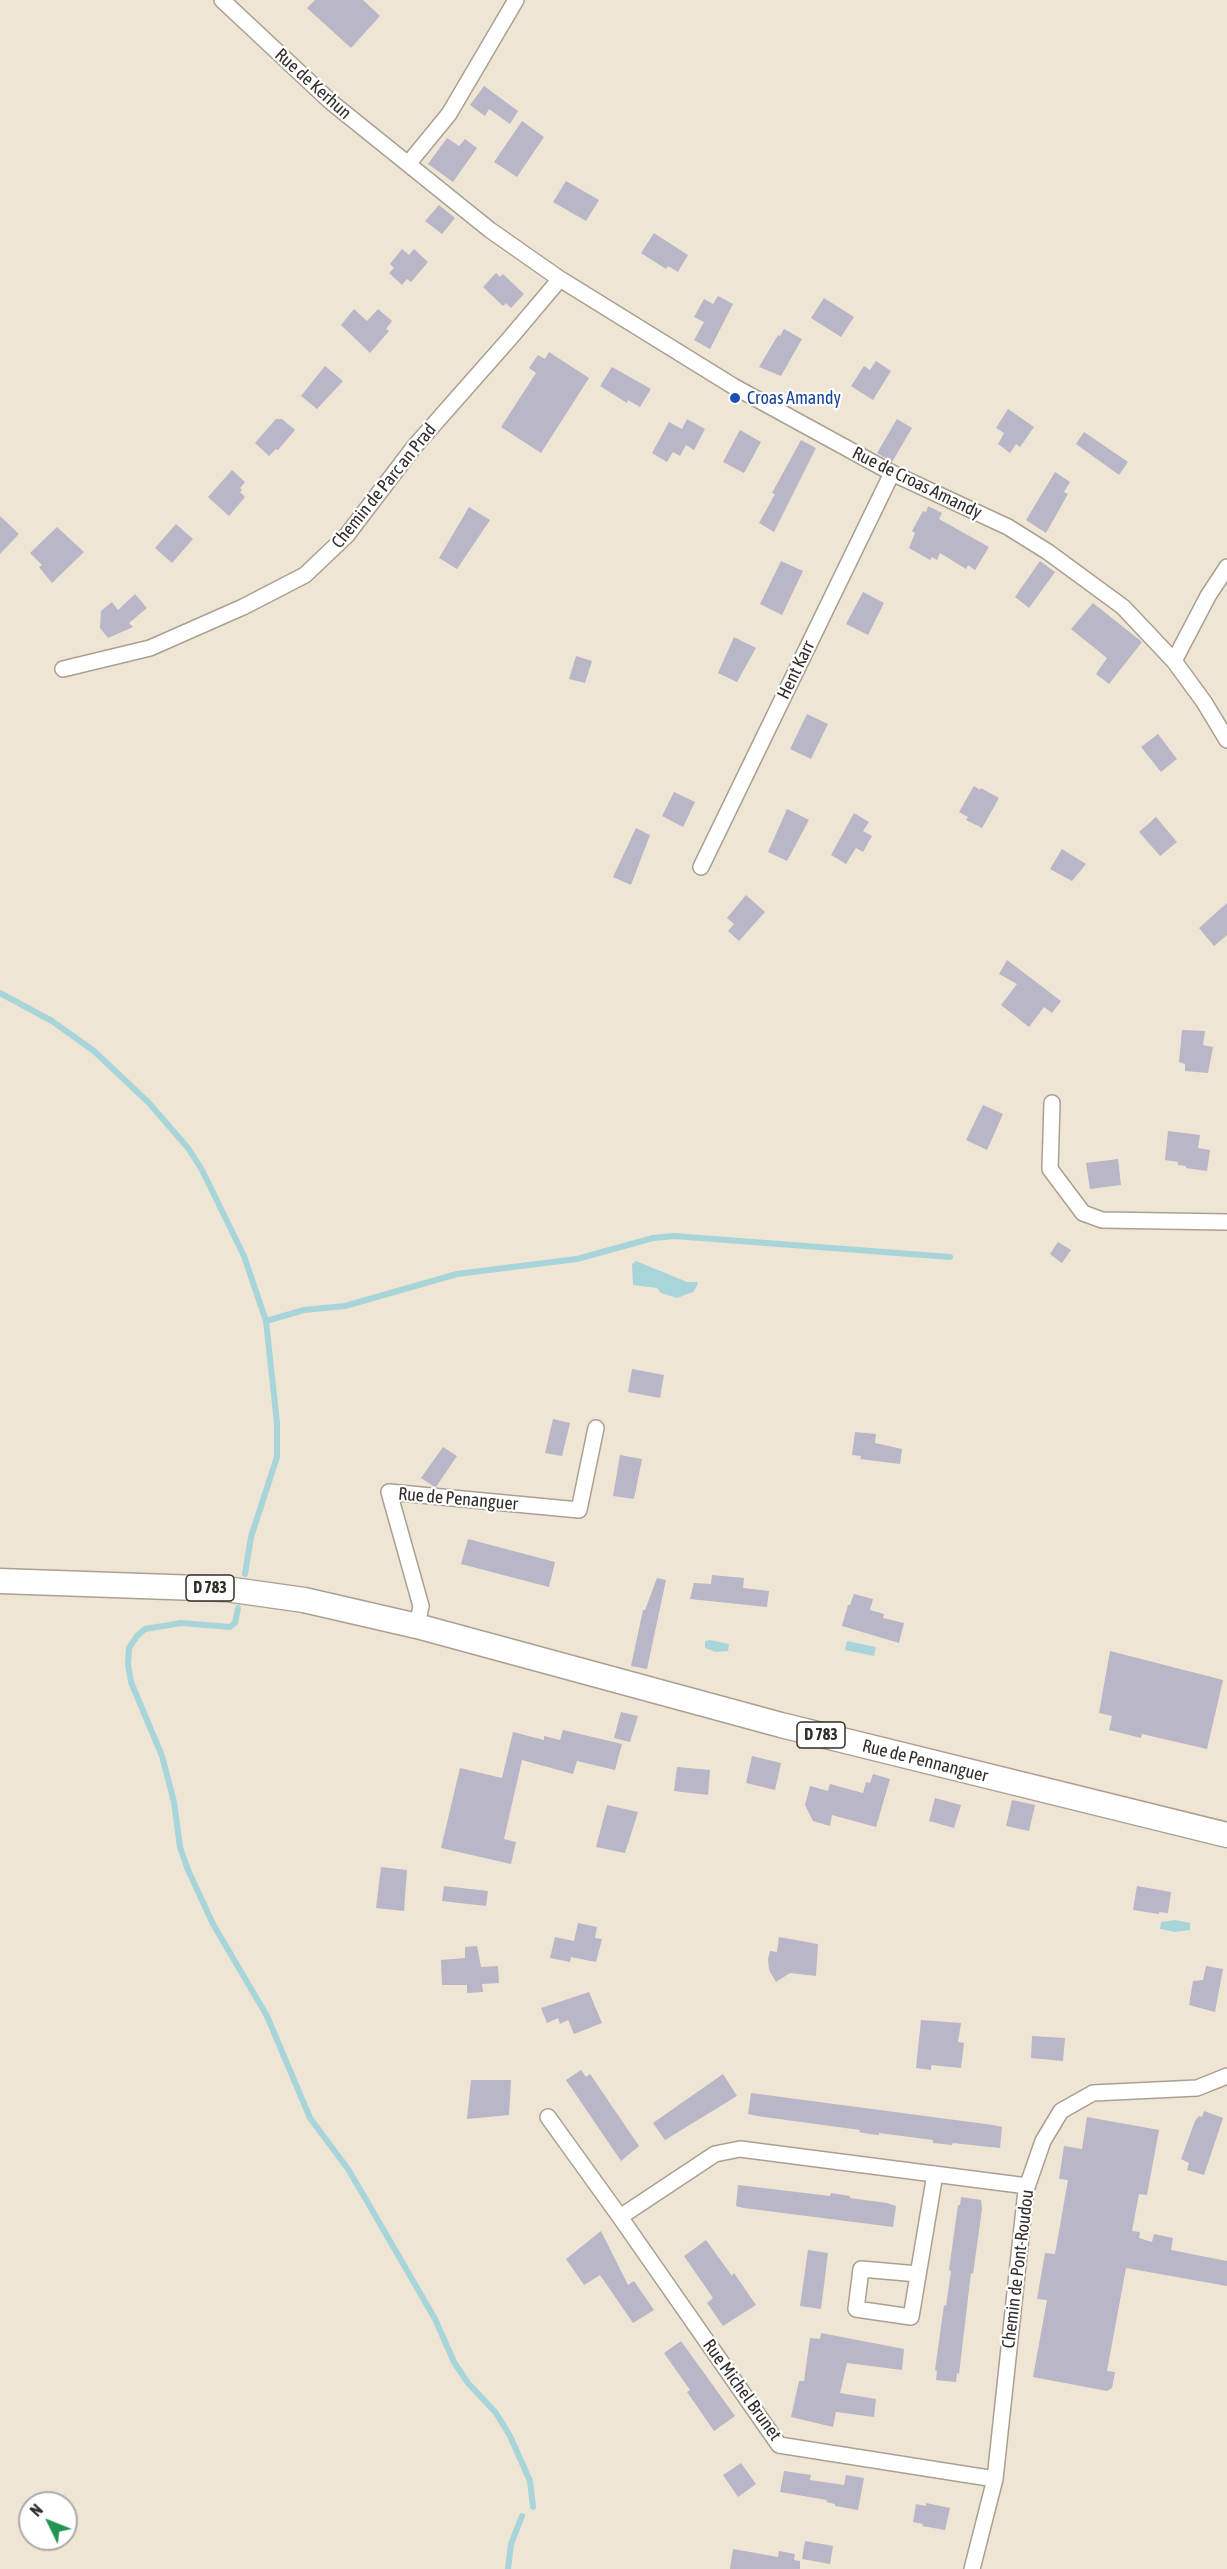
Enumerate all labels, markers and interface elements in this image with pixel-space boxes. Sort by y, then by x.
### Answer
street label: Rue de Kerhun [270,44,356,124]
place label: Croas Amandy [747,387,841,409]
marker: Croas Amandy [728,391,742,405]
street label: Chemin de Parc an Prad [327,419,441,553]
street label: Rue de Croas Amandy [849,442,985,524]
street label: Hent Karr [773,637,819,703]
street label: Rue de Penanguer [397,1483,519,1515]
road number: D 783 [186,1575,234,1601]
road number: D 783 [797,1722,845,1748]
street label: Rue de Pennanguer [860,1735,990,1787]
street label: Chemin de Pont-Roudou [998,2188,1038,2350]
street label: Rue Michel Brunet [698,2335,786,2445]
north arrow [18,2491,78,2551]
text: N [26,2500,46,2520]

